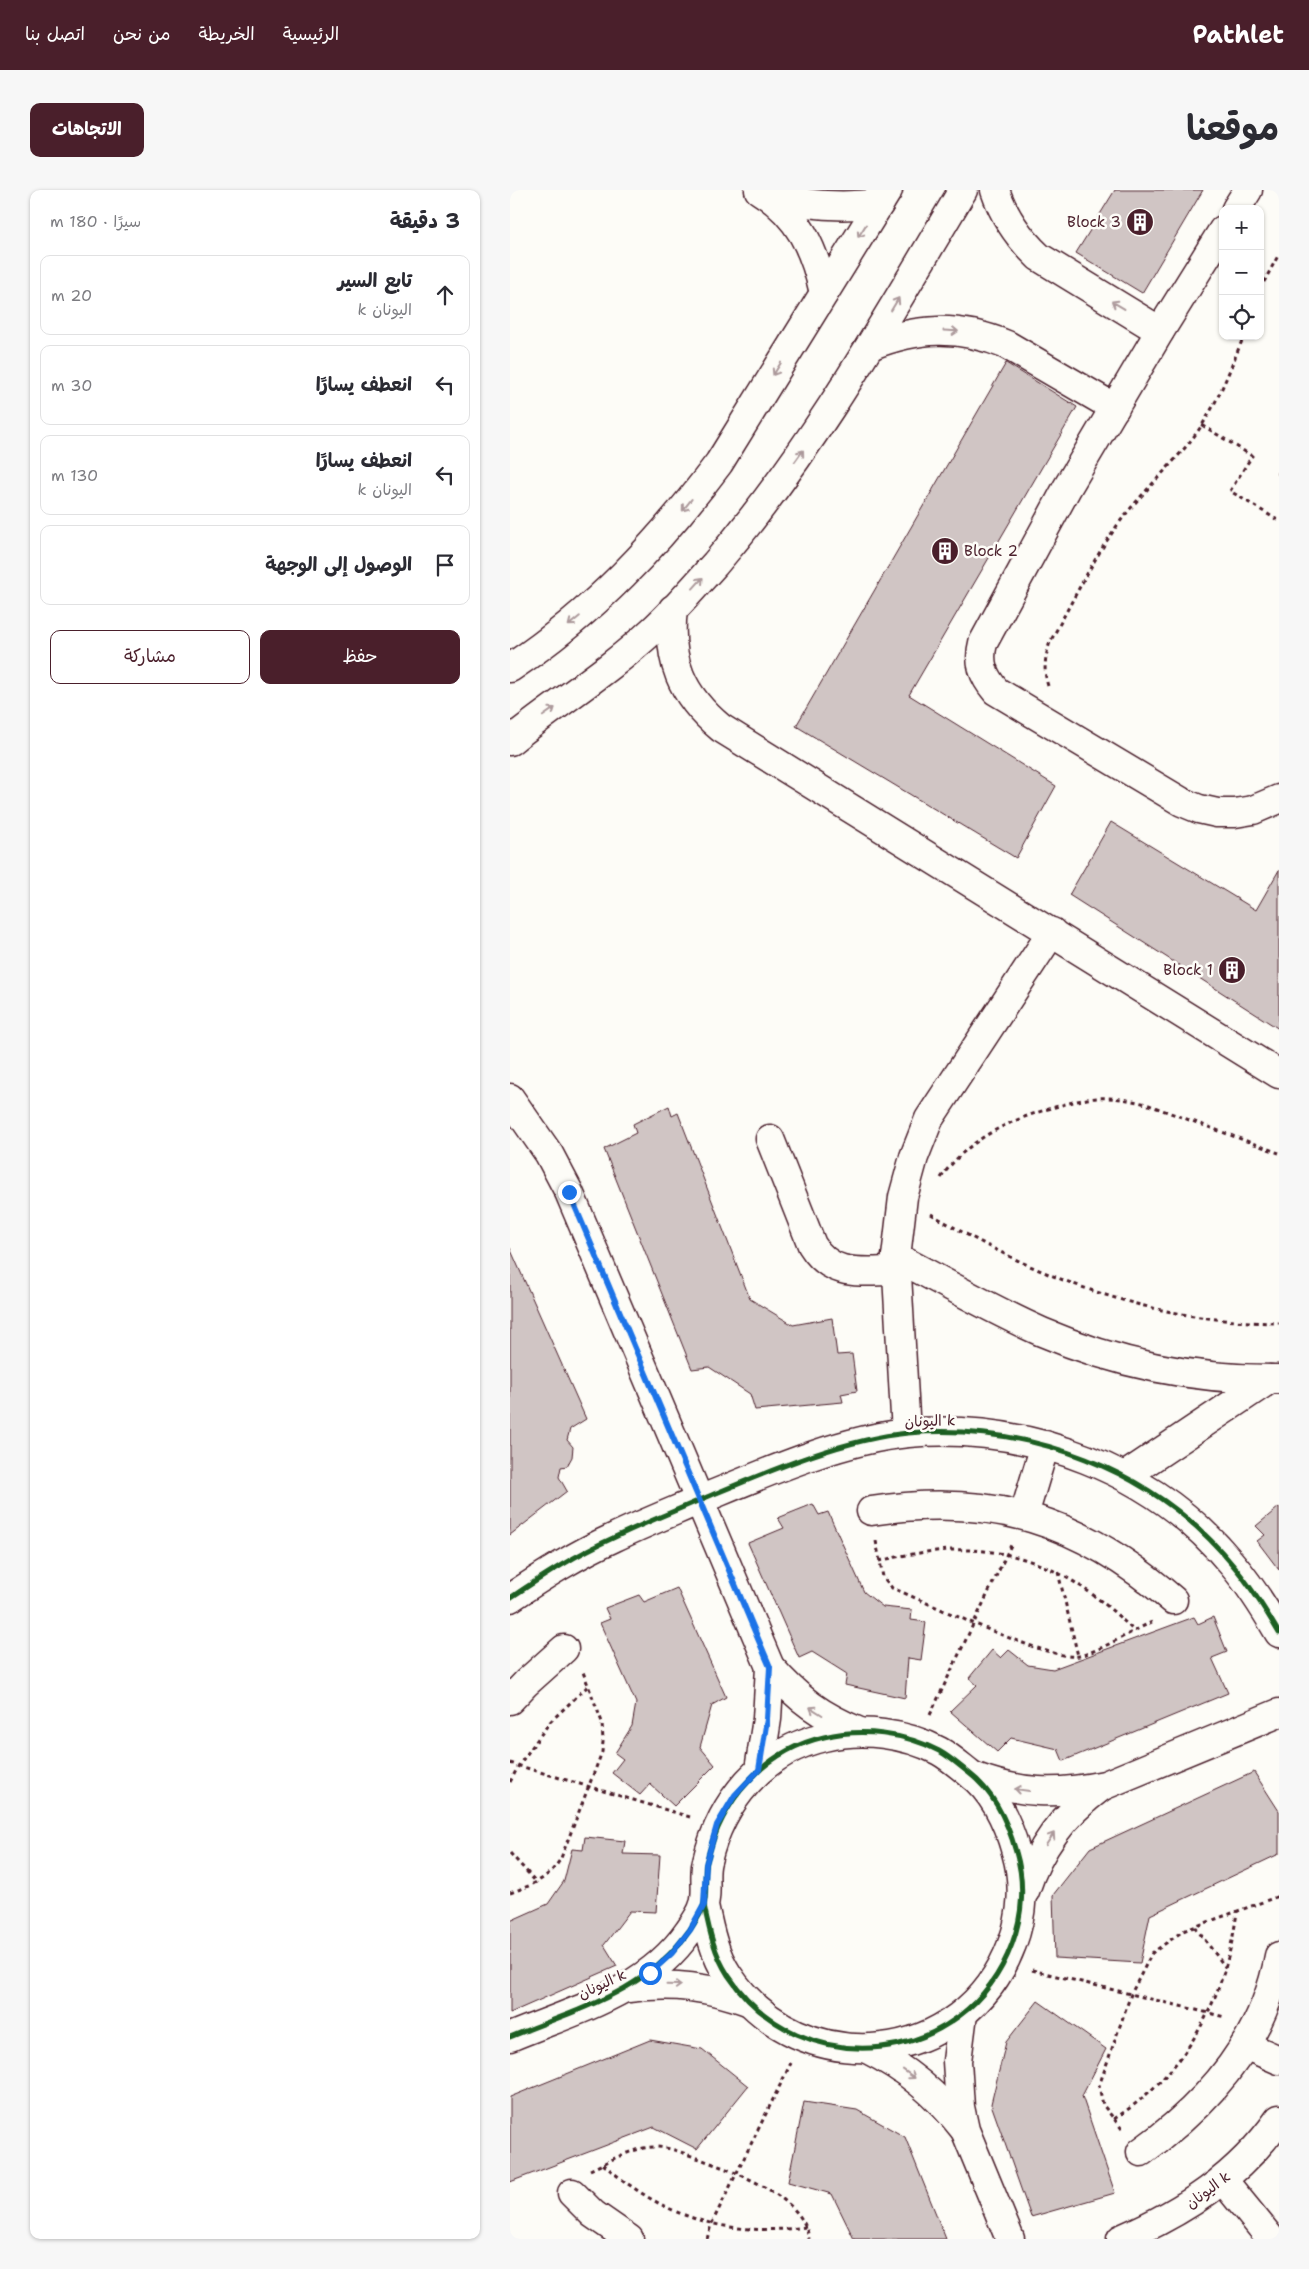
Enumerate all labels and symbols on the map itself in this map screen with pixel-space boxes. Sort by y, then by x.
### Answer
building icon: Block 3 [1125,207,1155,237]
place label: Block 3 [1067,212,1121,232]
one-way arrow [857,224,867,238]
one-way arrow [890,296,900,311]
one-way arrow [1112,300,1126,310]
one-way arrow [943,327,959,336]
one-way arrow [771,362,781,376]
one-way arrow [794,450,805,463]
one-way arrow [682,498,693,511]
building icon: Block 2 [930,536,960,566]
place label: Block 2 [964,541,1018,561]
one-way arrow [692,576,704,589]
one-way arrow [567,615,580,626]
one-way arrow [542,707,556,717]
building icon: Block 1 [1217,955,1247,985]
place label: Block 1 [1163,960,1213,980]
route end [558,1181,581,1204]
street label: اليونان k [904,1410,956,1432]
one-way arrow [810,1705,824,1715]
one-way arrow [1014,1785,1030,1795]
one-way arrow [1045,1832,1055,1846]
route start [639,1962,662,1985]
street label: اليونان k [575,1964,629,2004]
one-way arrow [666,1980,682,1990]
one-way arrow [902,2069,916,2079]
street label: اليونان k [1182,2167,1234,2213]

